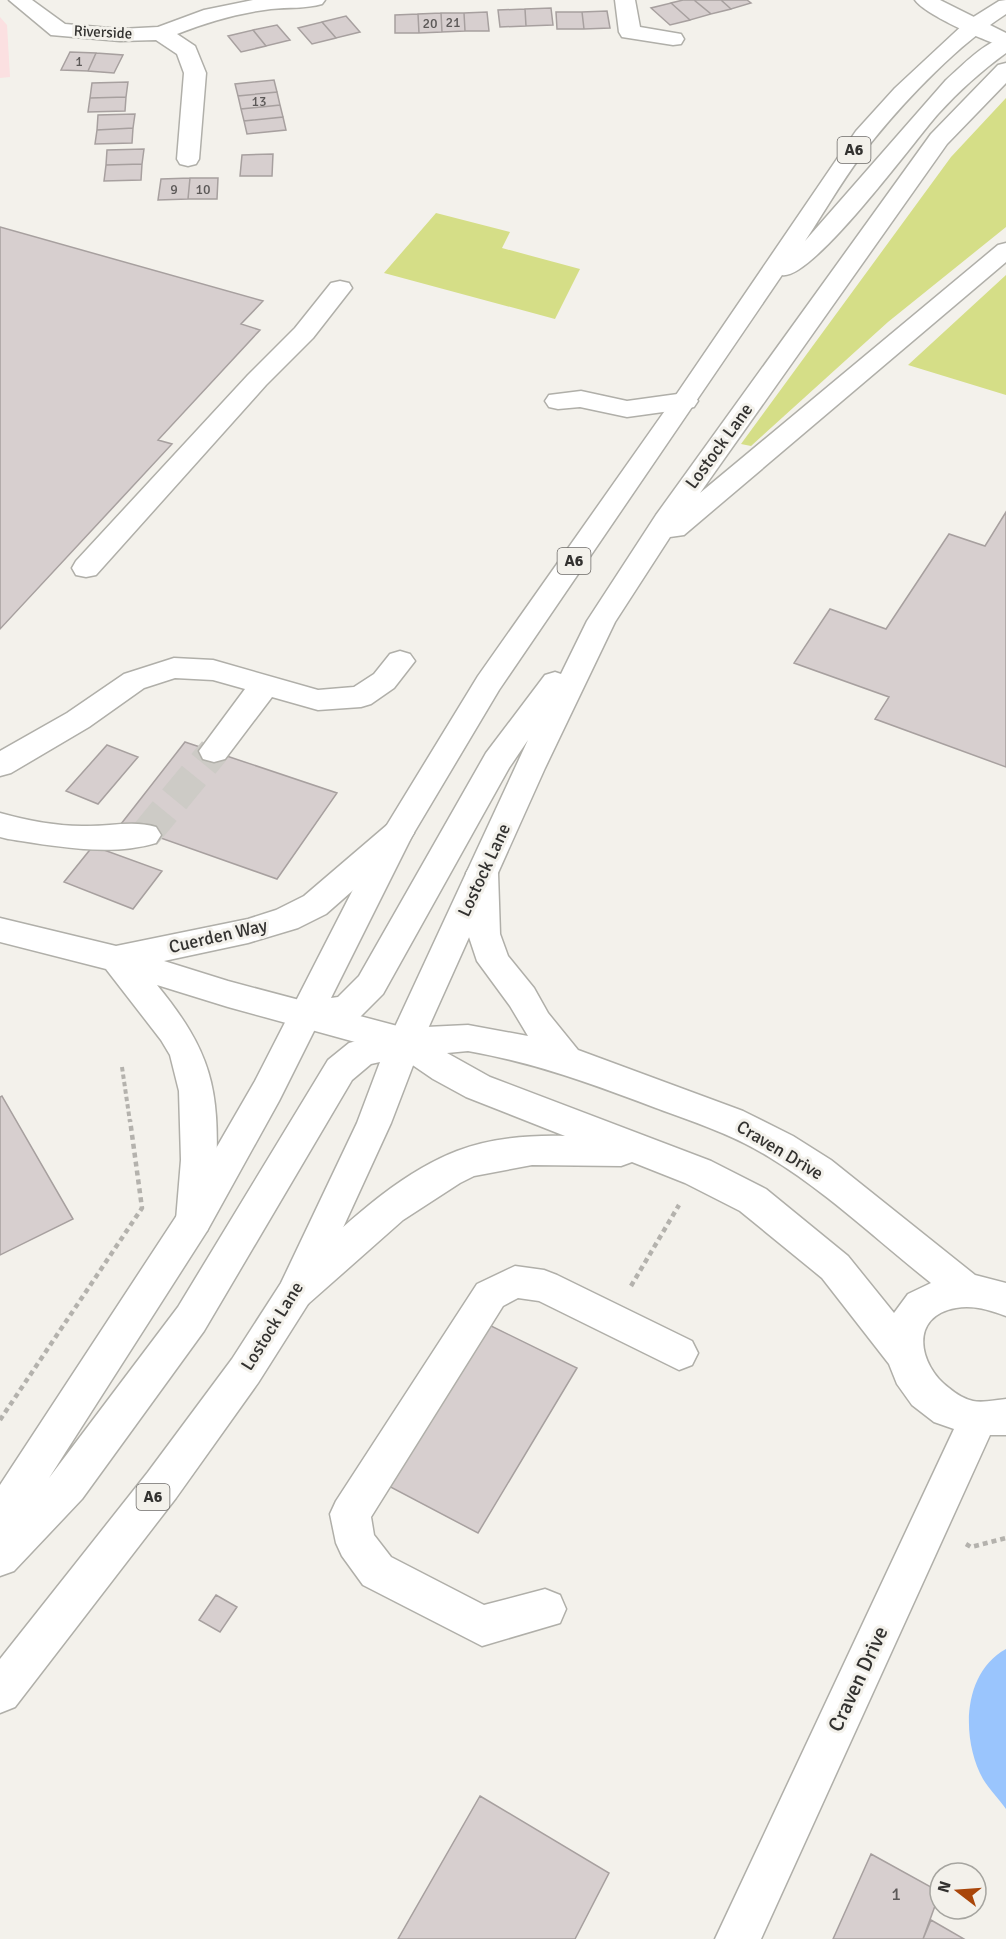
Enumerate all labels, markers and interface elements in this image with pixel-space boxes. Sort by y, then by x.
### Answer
house number: 21 [445,14,461,31]
house number: 20 [422,15,438,32]
street label: Riverside [73,21,133,43]
house number: 1 [75,53,83,70]
house number: 13 [251,93,267,110]
road number: A6 [838,137,870,163]
house number: 9 [170,181,178,198]
house number: 10 [195,181,211,198]
street label: Lostock Lane [681,399,757,493]
road number: A6 [558,548,590,574]
street label: Lostock Lane [453,820,515,920]
street label: Cuerden Way [167,914,270,958]
street label: Craven Drive [733,1116,827,1184]
street label: Lostock Lane [236,1278,308,1374]
road number: A6 [136,1484,170,1510]
street label: Craven Drive [822,1622,894,1736]
north arrow [928,1861,988,1921]
text: N [933,1879,956,1895]
house number: 1 [891,1883,901,1905]

